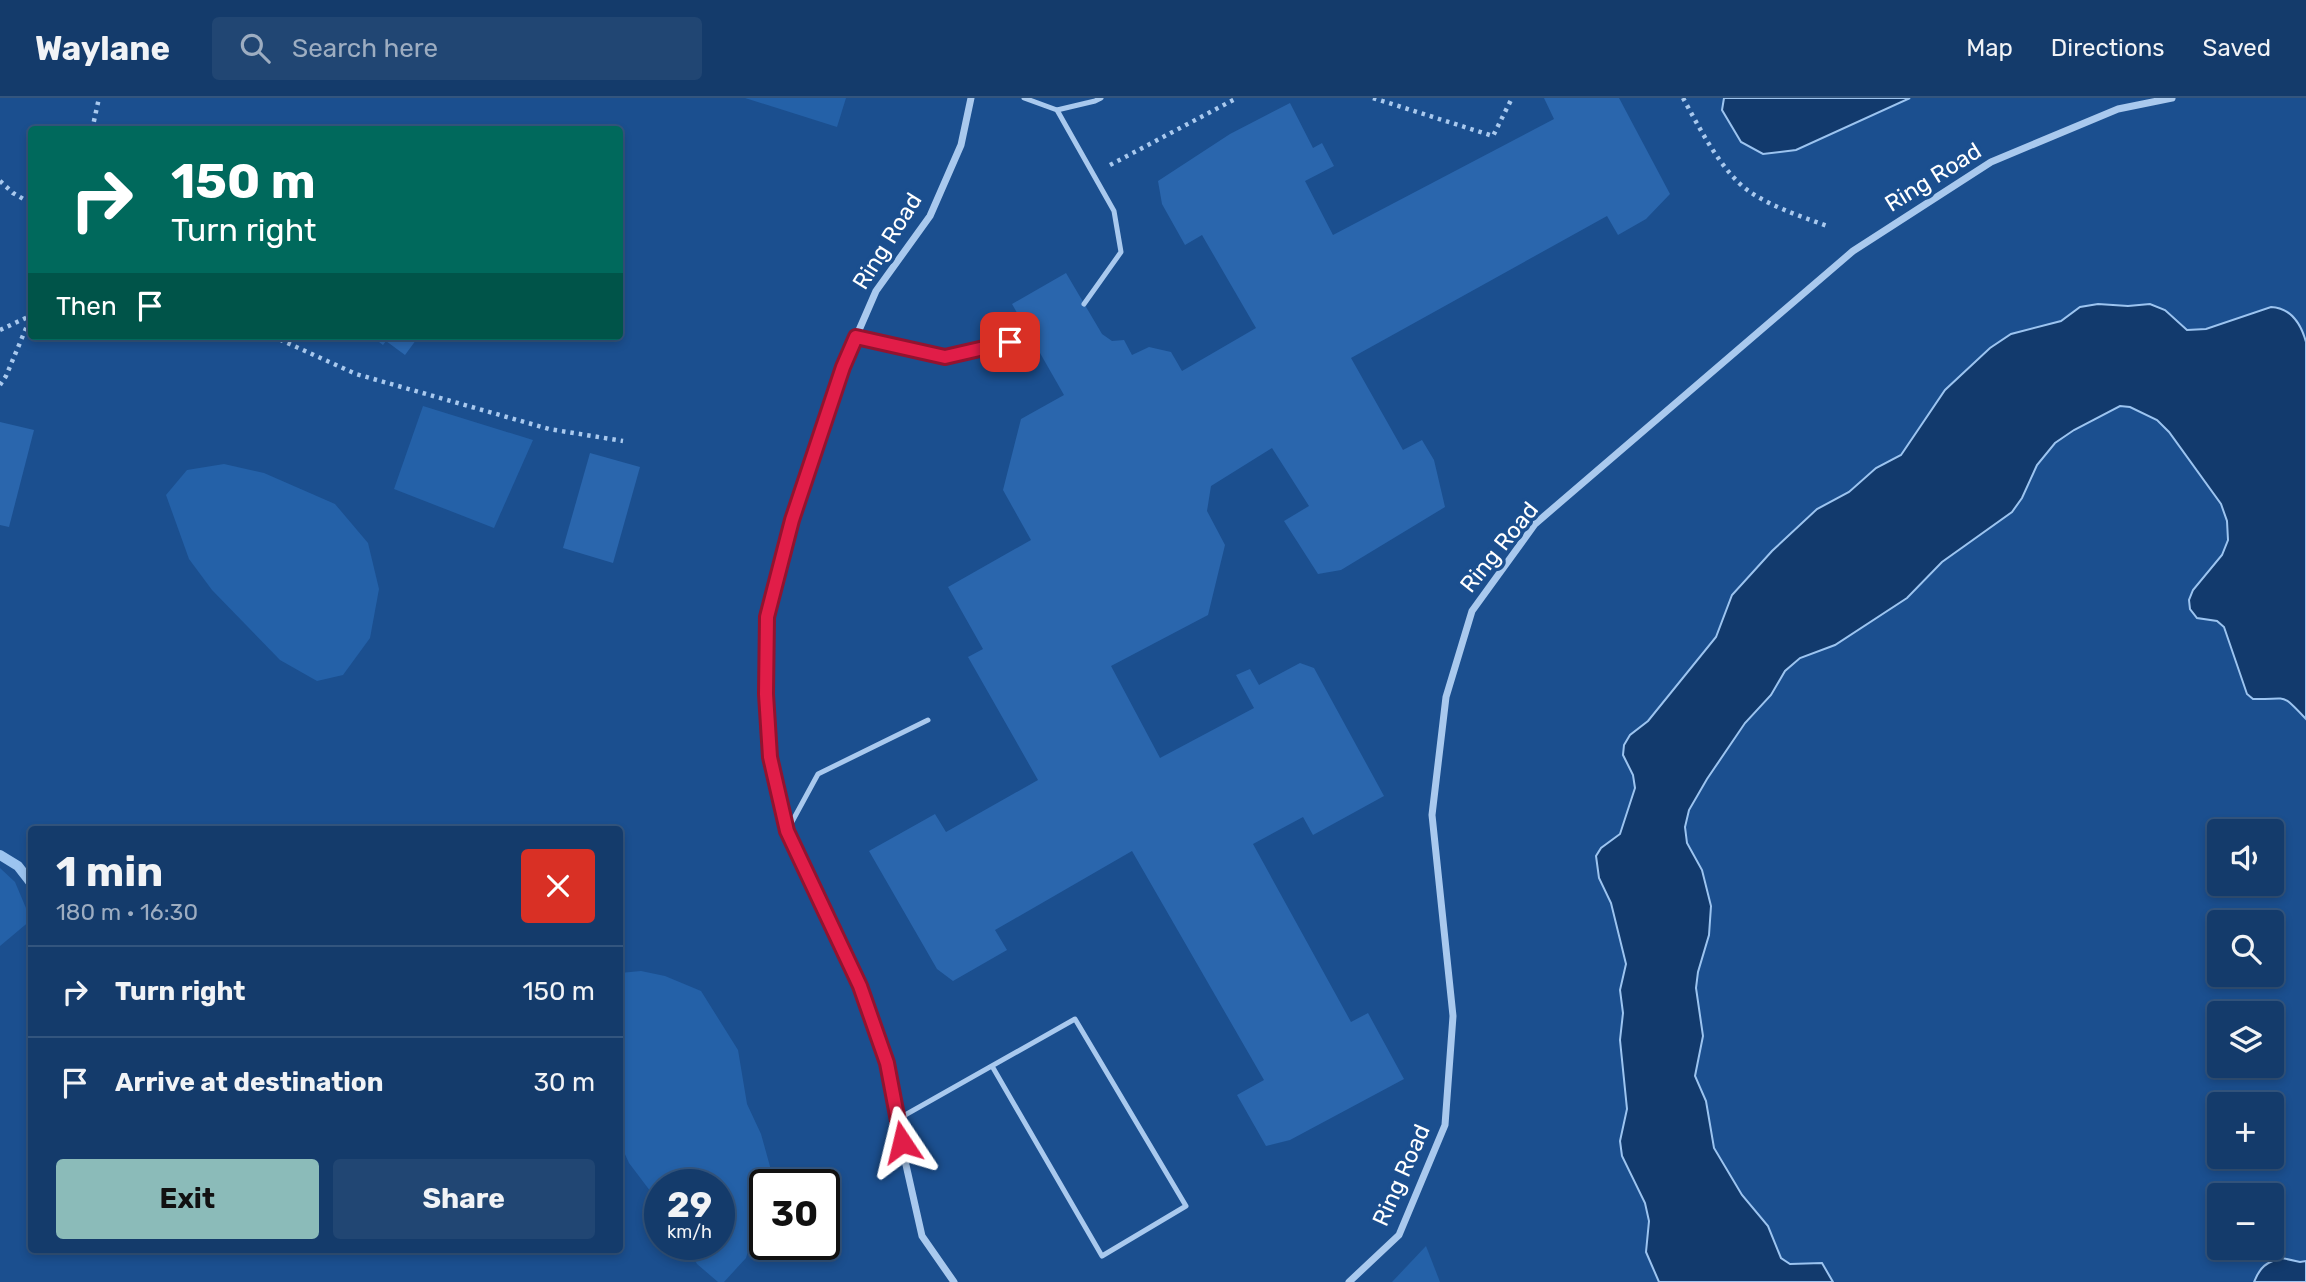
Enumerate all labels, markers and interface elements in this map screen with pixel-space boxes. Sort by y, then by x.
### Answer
search box [212,17,702,80]
text: Waylane [35,29,170,68]
icon: search [236,29,274,67]
text: Search here [292,33,438,64]
text: Map [1966,34,2013,62]
text: Directions [2051,34,2164,62]
text: Saved [2202,34,2271,62]
street label: Ring Road [1880,136,1986,218]
text: 150 m [171,152,316,210]
icon: right [56,154,147,245]
street label: Ring Road [846,188,928,294]
text: Turn right [171,211,316,249]
icon: arrive [131,287,169,325]
text: Then [56,291,117,322]
pin [980,312,1040,372]
icon: arrive [991,323,1029,361]
street label: Ring Road [1454,496,1544,598]
map controls [2207,819,2284,1260]
button: sound [2207,819,2284,896]
text: 1 min [56,847,163,897]
button: close [521,849,595,923]
text: 180 m · 16:30 [56,898,198,926]
button: search [2207,910,2284,987]
icon: right [56,973,94,1011]
text: Turn right [115,976,245,1007]
text: 150 m [522,976,595,1007]
button: layers [2207,1001,2284,1078]
icon: arrive [56,1064,94,1102]
text: Arrive at destination [115,1067,383,1098]
text: 30 m [533,1067,595,1098]
button: + [2207,1092,2284,1169]
position arrow [865,1105,939,1179]
street label: Ring Road [1366,1120,1436,1230]
button: Exit [56,1159,319,1239]
button: Share [333,1159,595,1239]
speed limit sign: 30 [749,1169,840,1260]
button: − [2207,1183,2284,1260]
text: 29 [667,1184,712,1226]
text: km/h [667,1221,712,1243]

